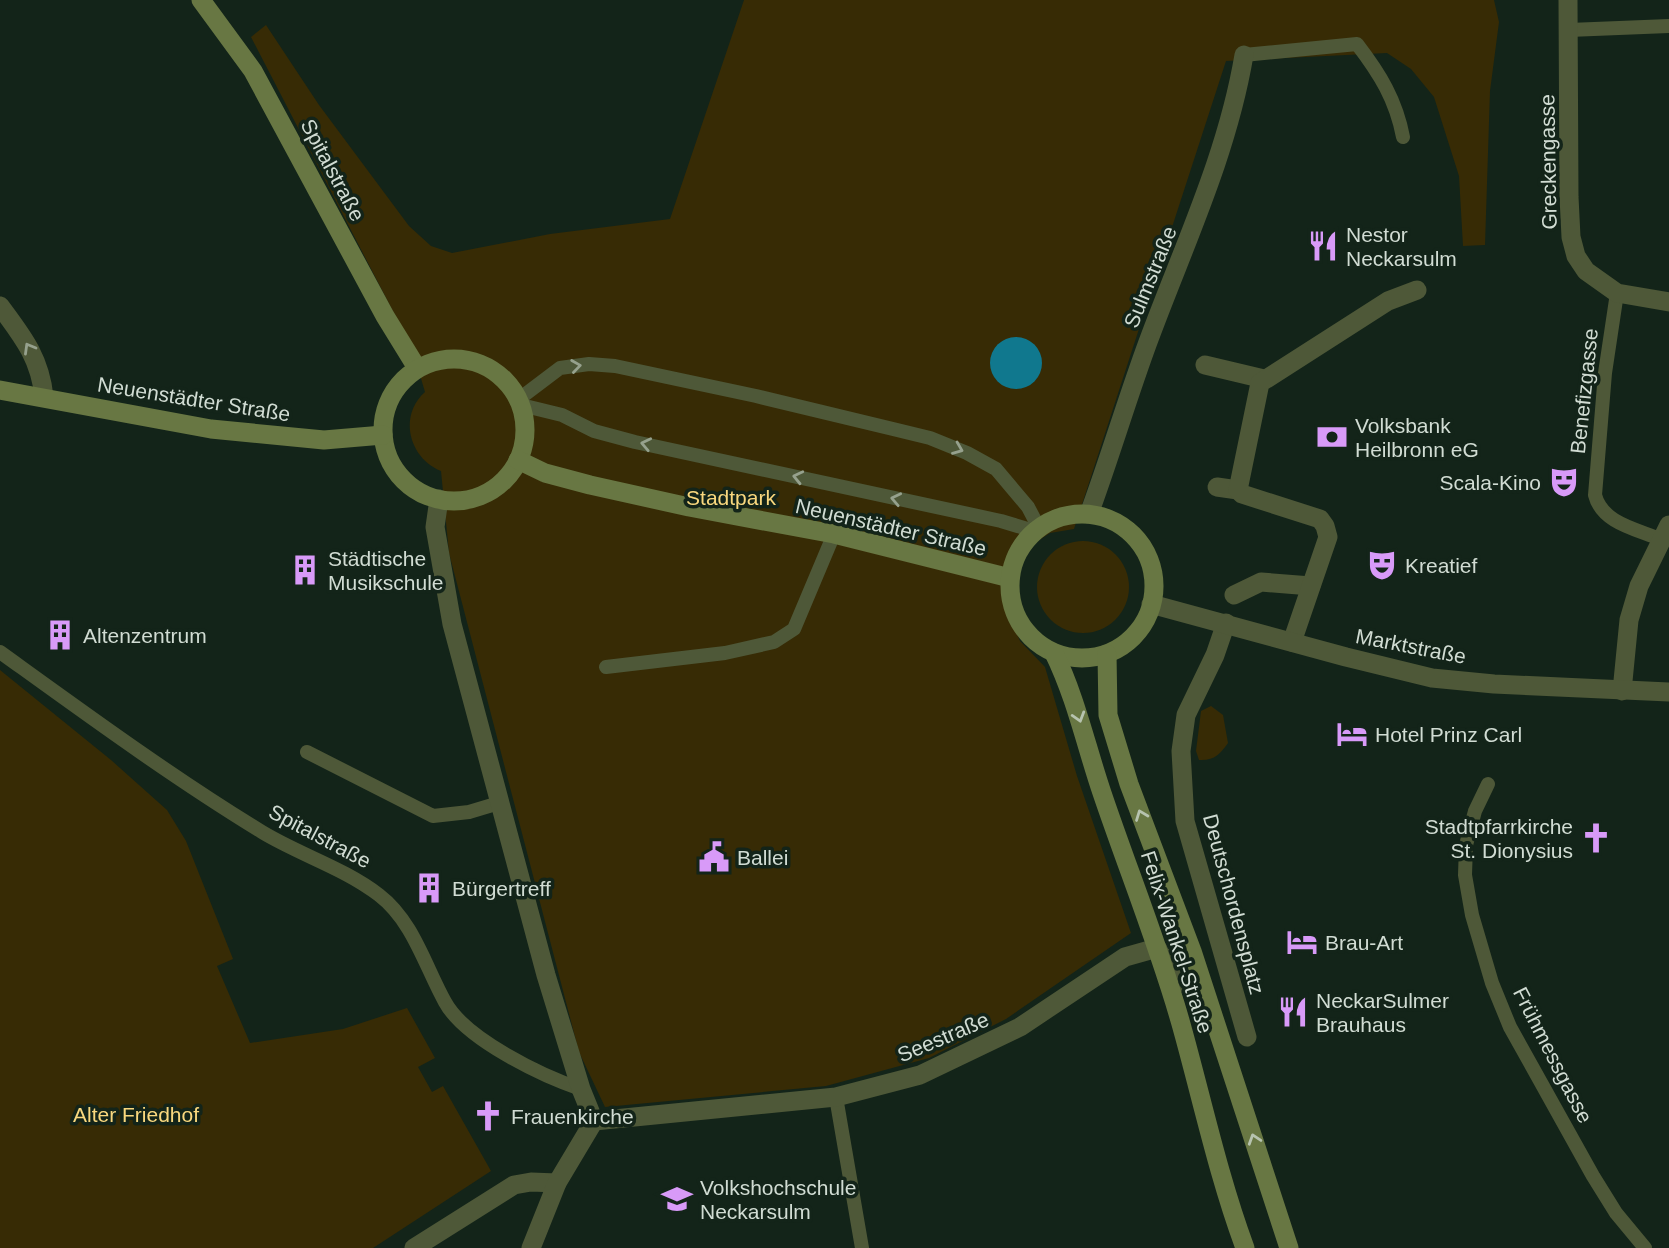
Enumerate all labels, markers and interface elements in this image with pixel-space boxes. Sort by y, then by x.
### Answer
street label: Greckengasse [1535,94,1561,230]
street label: Spitalstraße [297,115,369,225]
street label: Sulmstraße [1119,223,1181,331]
place label: Nestor Neckarsulm [1346,223,1457,270]
restaurant icon: Nestor Neckarsulm [1306,229,1340,263]
street label: Benefizgasse [1566,327,1602,455]
one-way arrow [25,343,38,356]
one-way arrow [570,358,582,373]
street label: Neuenstädter Straße [96,372,292,426]
place label: Volksbank Heilbronn eG [1355,414,1479,461]
bank icon: Volksbank Heilbronn eG [1315,420,1349,454]
one-way arrow [640,437,652,452]
one-way arrow [952,441,964,455]
theatre icon: Scala-Kino [1547,465,1581,499]
one-way arrow [792,471,804,486]
place label: Scala-Kino [1439,471,1541,494]
park label: Stadtpark [686,486,776,509]
one-way arrow [890,492,902,507]
street label: Neuenstädter Straße [793,494,989,560]
place label: Städtische Musikschule [328,547,444,594]
theatre icon: Kreatief [1365,548,1399,582]
building icon: Städtische Musikschule [288,553,322,587]
place label: Kreatief [1405,554,1478,577]
building icon: Altenzentrum [43,618,77,652]
place label: Altenzentrum [83,624,207,647]
street label: Marktstraße [1354,624,1468,668]
one-way arrow [1070,710,1085,722]
hotel icon: Hotel Prinz Carl [1335,717,1369,751]
place label: Hotel Prinz Carl [1375,723,1522,746]
street label: Spitalstraße [265,800,375,872]
one-way arrow [1135,810,1149,822]
street label: Deutschordensplatz [1199,811,1269,997]
place label: Stadtpfarrkirche St. Dionysius [1425,815,1573,862]
church icon: Stadtpfarrkirche St. Dionysius [1579,821,1613,855]
public building icon: Ballei [697,840,731,874]
place label: Ballei [737,846,788,869]
street label: Felix-Wankel-Straße [1137,848,1217,1036]
building icon: Bürgertreff [412,871,446,905]
place label: Bürgertreff [452,877,551,900]
hotel icon: Brau-Art [1285,925,1319,959]
place label: Brau-Art [1325,931,1403,954]
street label: Frühmessgasse [1509,983,1597,1127]
place label: NeckarSulmer Brauhaus [1316,989,1449,1036]
restaurant icon: NeckarSulmer Brauhaus [1276,995,1310,1029]
street label: Seestraße [894,1007,992,1067]
church icon: Frauenkirche [471,1099,505,1133]
park label: Alter Friedhof [73,1103,199,1126]
place label: Frauenkirche [511,1105,634,1128]
one-way arrow [1248,1134,1262,1146]
place label: Volkshochschule Neckarsulm [700,1176,856,1223]
school or university icon: Volkshochschule Neckarsulm [660,1182,694,1216]

